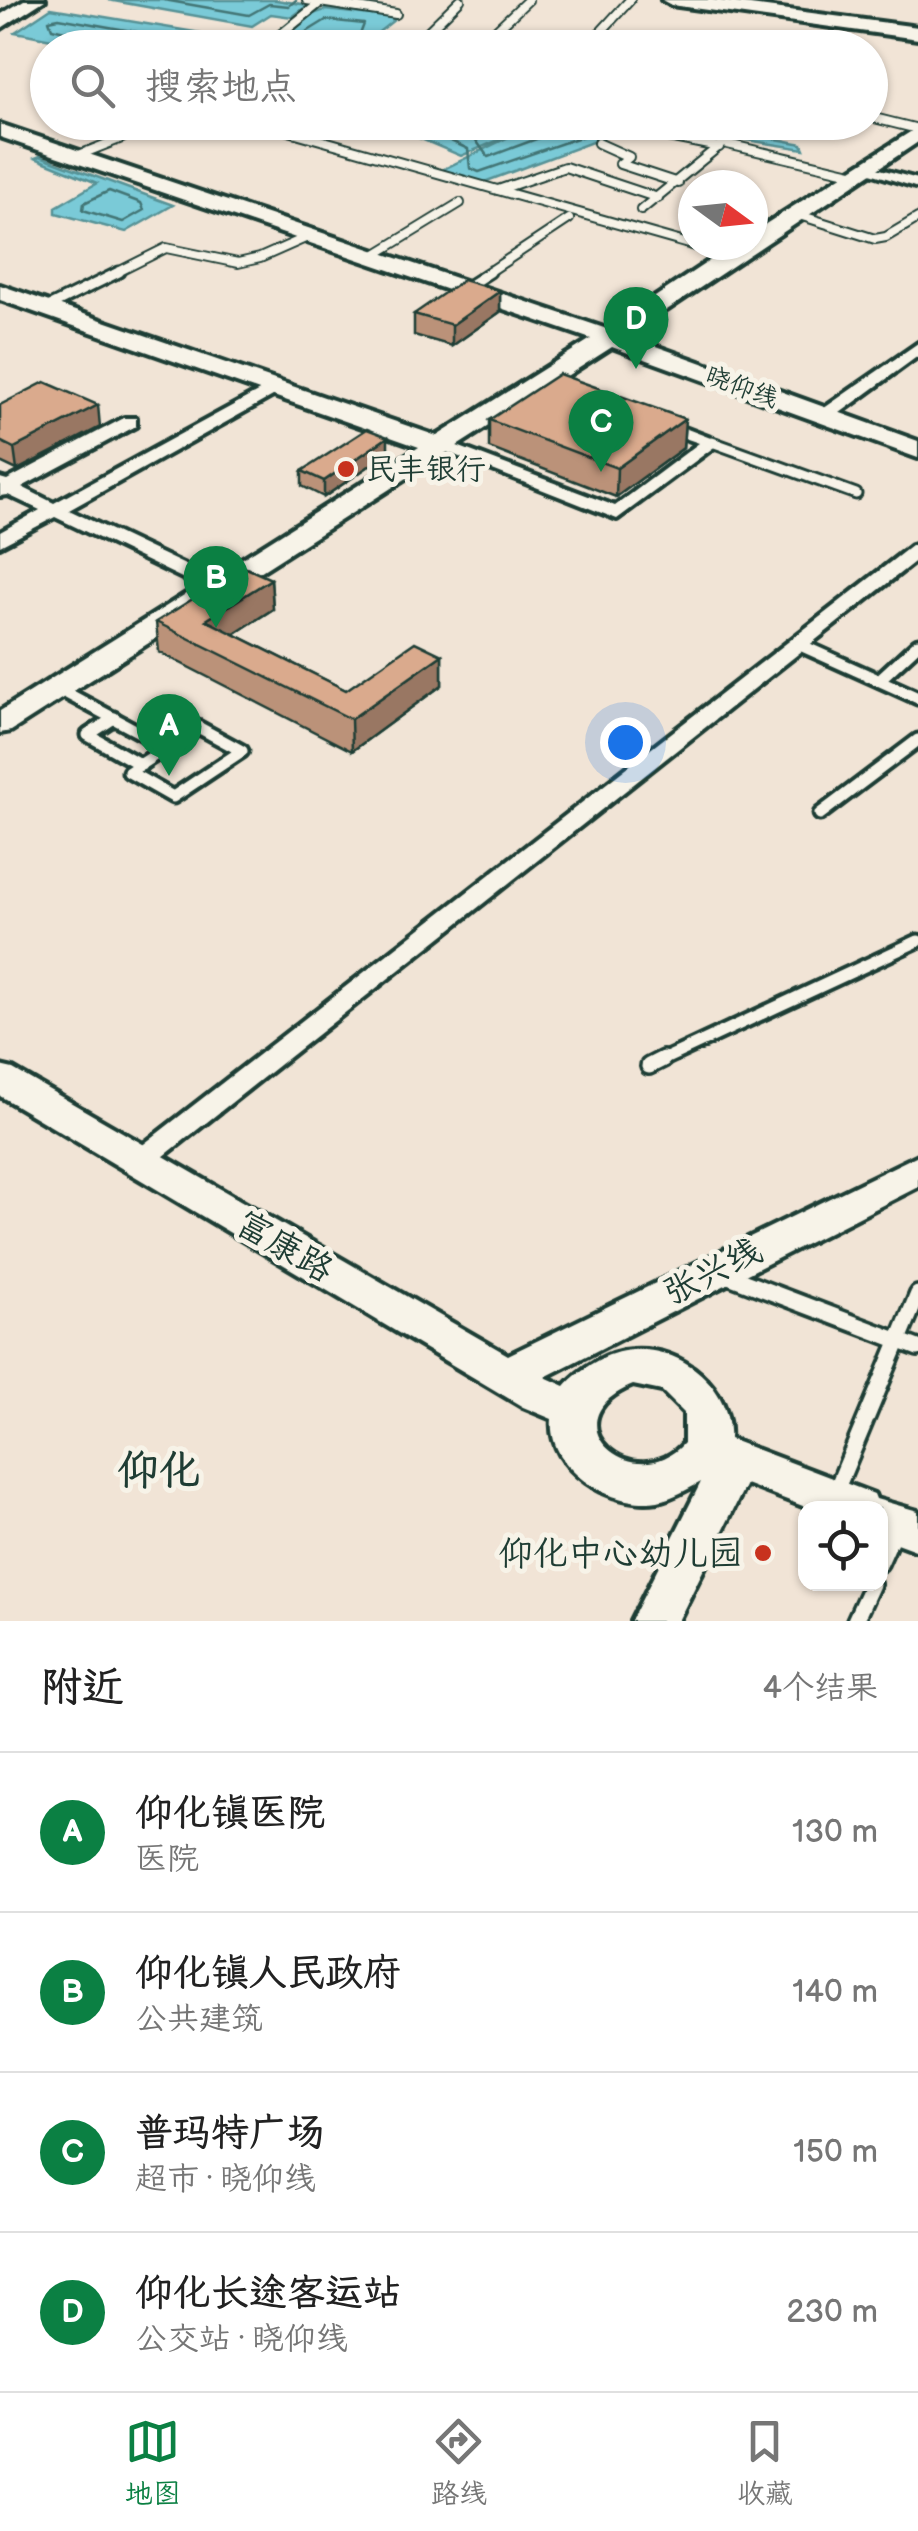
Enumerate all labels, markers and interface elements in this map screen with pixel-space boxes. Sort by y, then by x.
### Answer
search box [30,30,888,140]
icon: search [65,58,120,113]
text: 搜索地点 [145,65,297,110]
north arrow [678,170,768,260]
pin: D [604,286,668,369]
street label: 晓仰线 [701,360,782,415]
pin: C [568,390,634,472]
place label: 民丰银行 [366,452,486,488]
marker: 民丰银行 [335,458,357,480]
pin: B [184,546,248,628]
pin: A [136,694,202,776]
your location [600,717,651,768]
street label: 富康路 [228,1202,340,1292]
street label: 张兴线 [656,1229,769,1315]
district label: 仰化 [117,1446,201,1497]
map controls [798,1501,888,1591]
button: locate [798,1501,888,1591]
place label: 仰化中心幼儿园 [498,1533,743,1576]
marker: 仰化中心幼儿园 [752,1542,774,1564]
text: 附近 [40,1663,124,1714]
text: 4个结果 [762,1669,878,1708]
text: 仰化镇医院 [135,1791,325,1836]
text: A [63,1813,82,1852]
text: 130 m [792,1813,878,1852]
text: 医院 [135,1840,199,1879]
text: 仰化镇人民政府 [135,1951,401,1996]
text: B [61,1973,84,2012]
text: 140 m [792,1973,878,2012]
text: 公共建筑 [135,2000,263,2039]
text: 普玛特广场 [135,2111,325,2156]
text: C [61,2133,84,2172]
text: 150 m [793,2133,878,2172]
text: 超市 · 晓仰线 [135,2160,316,2199]
text: 仰化长途客运站 [135,2271,401,2316]
text: D [61,2293,84,2332]
text: 230 m [786,2293,878,2332]
text: 公交站 · 晓仰线 [135,2320,348,2359]
tab: 地图 [125,2414,181,2511]
tab: 路线 [431,2414,487,2511]
tab: 收藏 [737,2414,793,2511]

